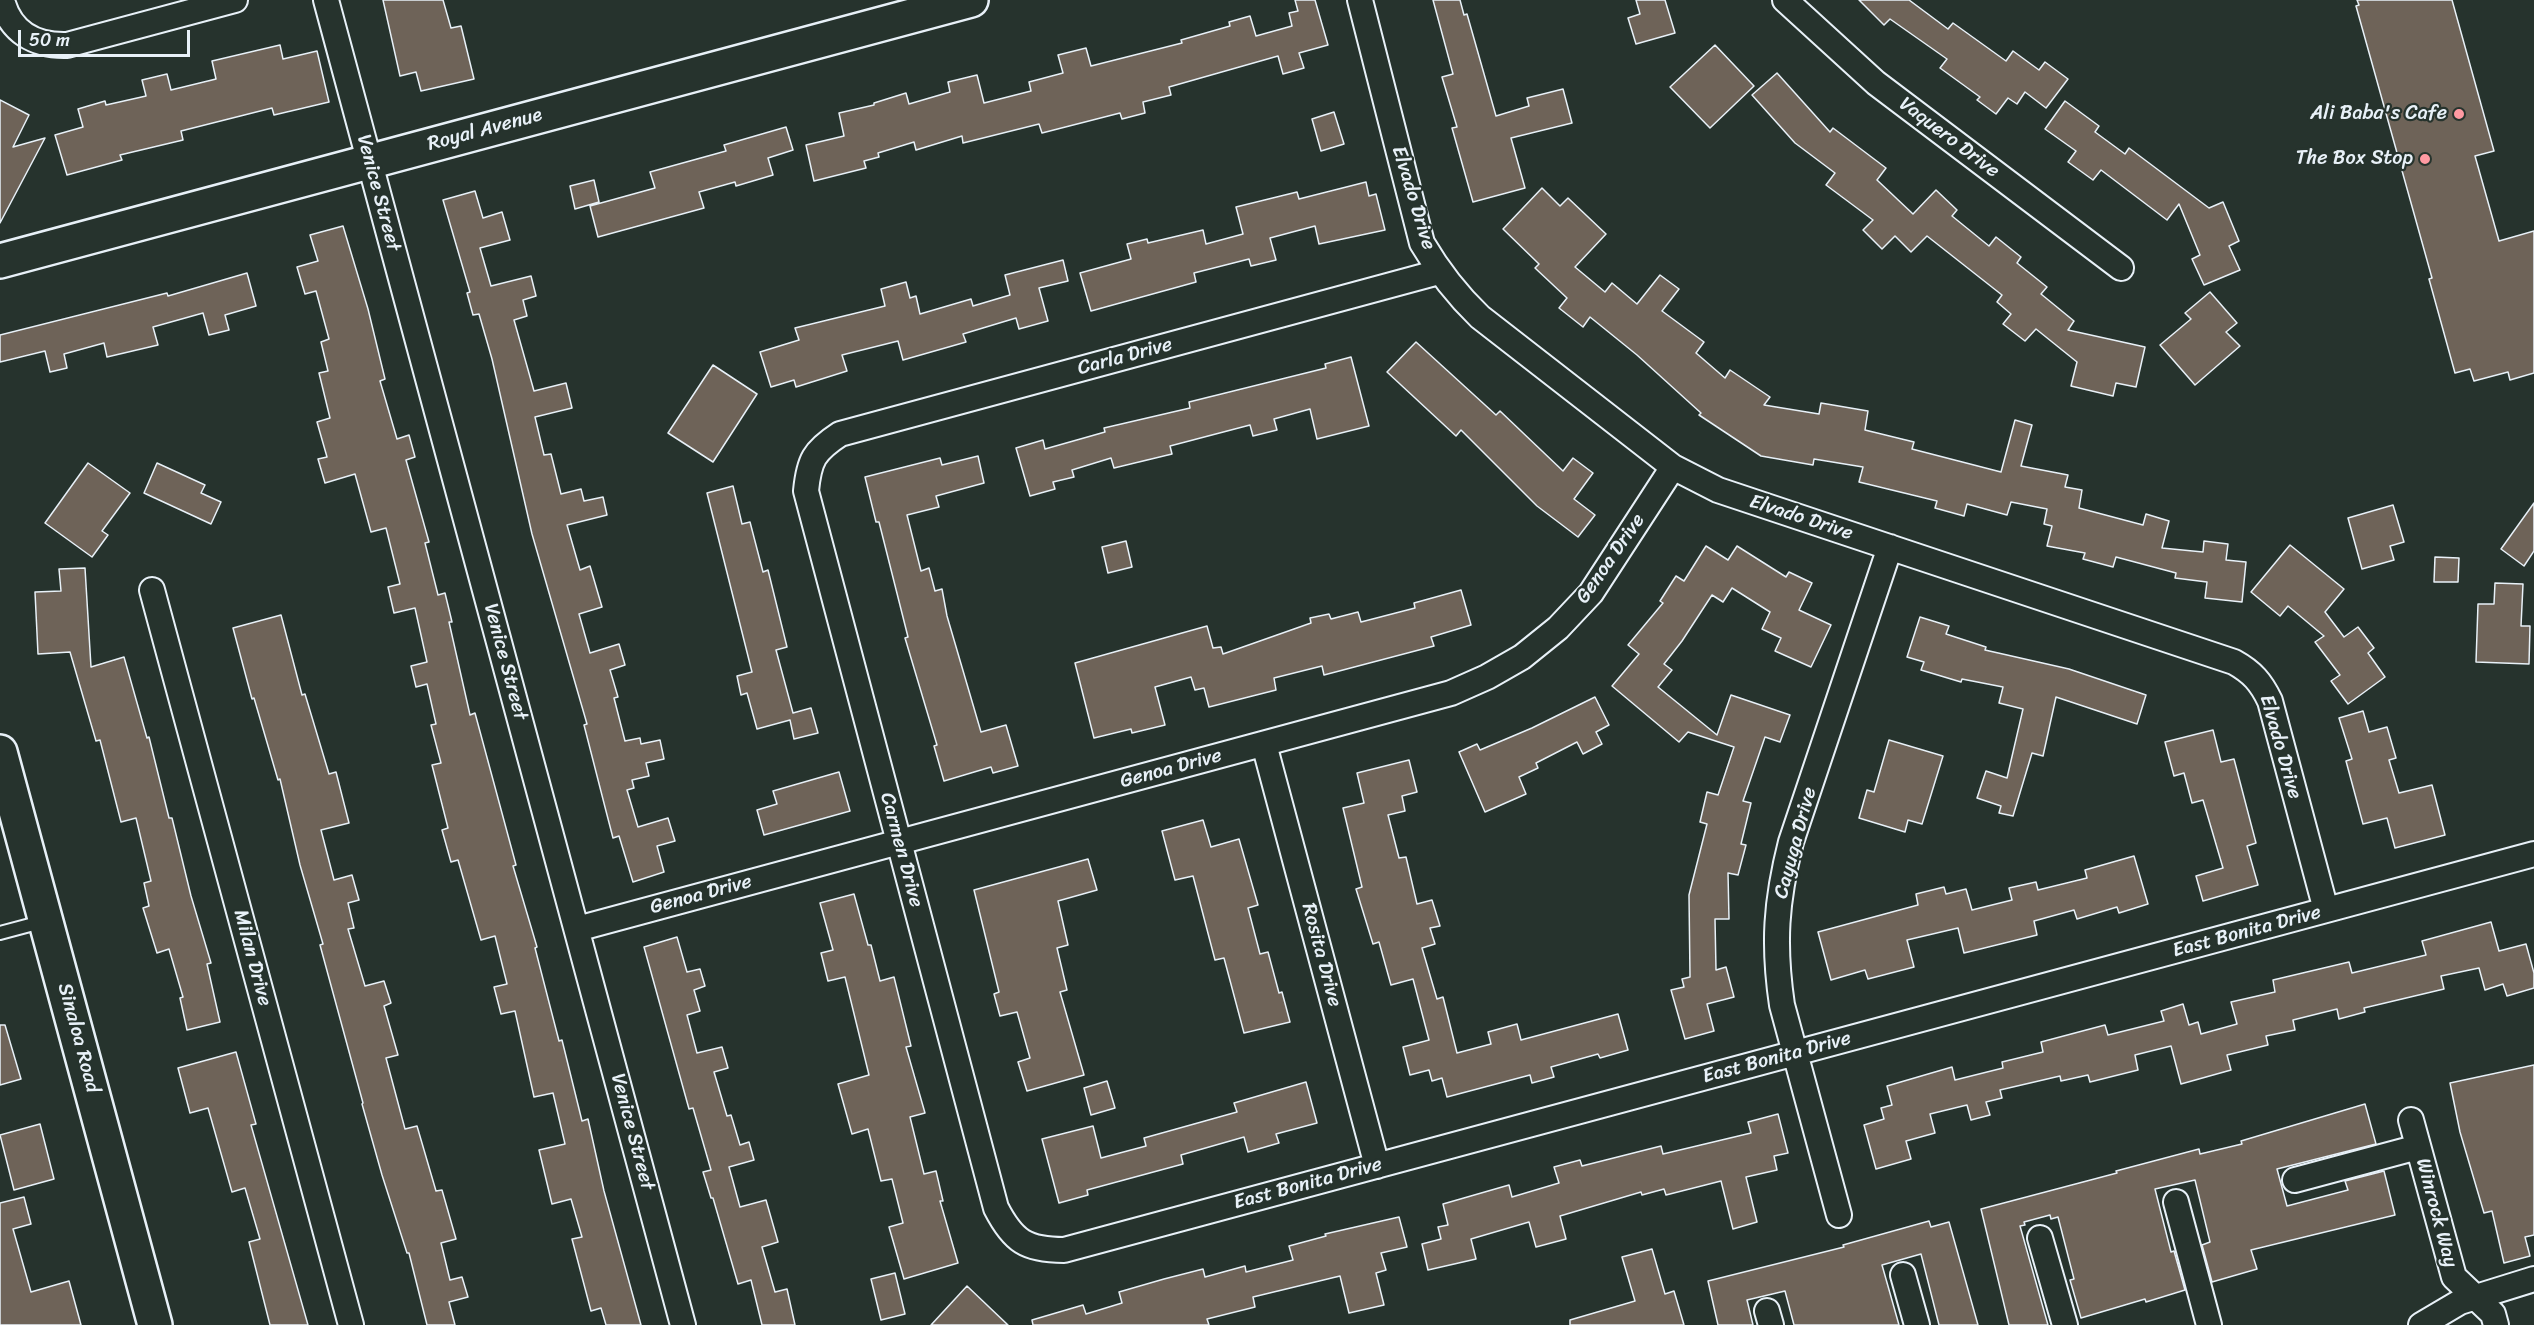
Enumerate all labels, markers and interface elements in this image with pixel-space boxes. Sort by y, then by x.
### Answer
scale bar [21,18,194,56]
text: 50 m [29,24,70,56]
street label: Vaquero Drive [1894,92,2004,184]
place label: Ali Baba's Cafe [2310,102,2447,126]
street label: Royal Avenue [425,103,545,157]
marker: Ali Baba's Cafe [2452,107,2466,121]
street label: Venice Street [351,132,405,254]
street label: Elvado Drive [1386,143,1440,253]
place label: The Box Stop [2296,147,2413,171]
marker: The Box Stop [2418,152,2432,166]
street label: Carla Drive [1075,333,1175,381]
street label: Elvado Drive [1746,490,1856,546]
street label: Genoa Drive [1571,509,1651,609]
street label: Venice Street [478,601,532,723]
street label: Elvado Drive [2254,692,2306,802]
street label: Genoa Drive [1118,744,1224,794]
street label: Cayuga Drive [1770,785,1822,901]
street label: Carmen Drive [874,790,928,910]
street label: Genoa Drive [648,870,754,920]
street label: Rosita Drive [1296,901,1346,1009]
street label: East Bonita Drive [2170,901,2324,963]
street label: Milan Drive [228,907,276,1009]
street label: Sinaloa Road [52,981,104,1095]
street label: East Bonita Drive [1700,1027,1854,1089]
street label: Venice Street [605,1071,659,1193]
street label: East Bonita Drive [1231,1153,1385,1215]
street label: Winrock Way [2410,1156,2462,1270]

